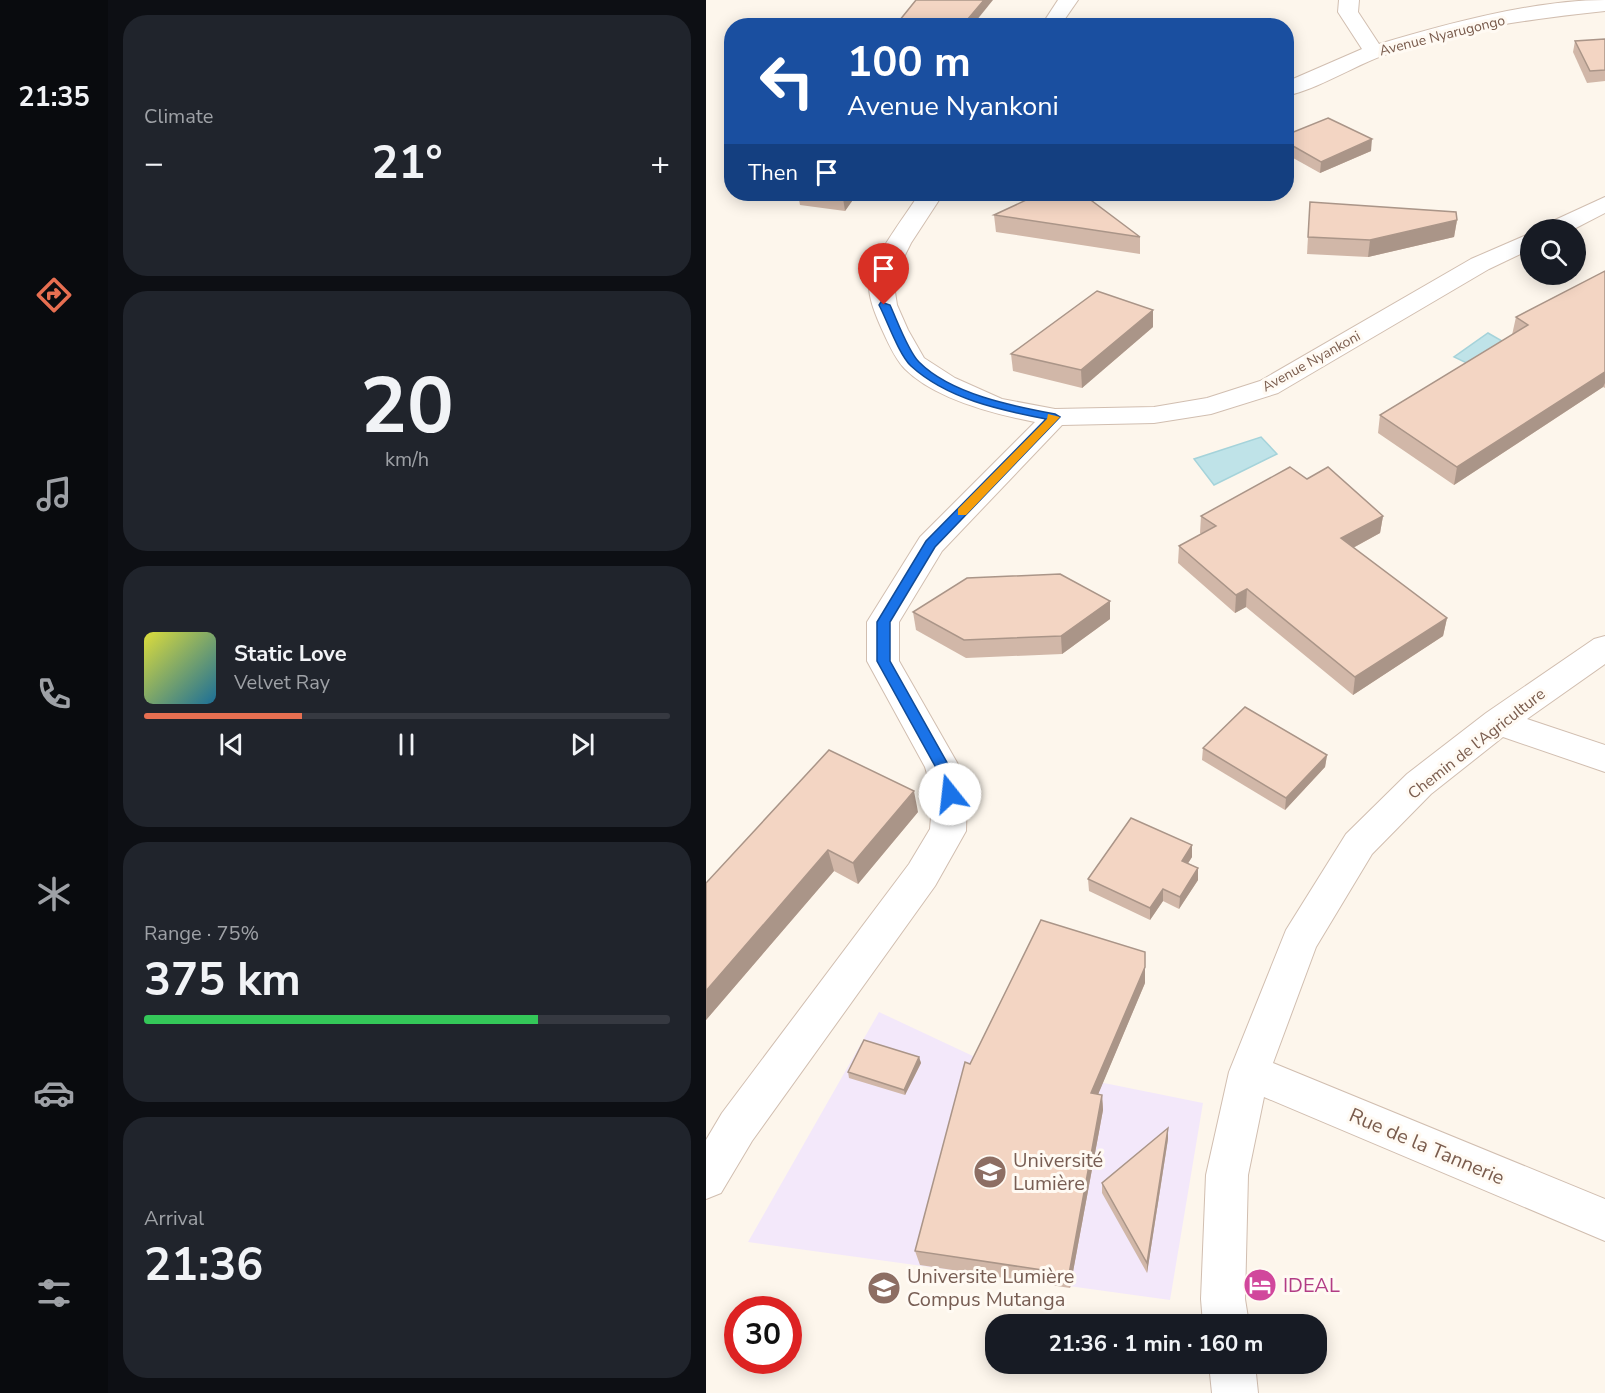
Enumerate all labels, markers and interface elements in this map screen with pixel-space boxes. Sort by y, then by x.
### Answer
street label: Avenue Nyarugongo [1377,11,1507,60]
text: 100 m [847,34,971,91]
icon: left [748,42,826,120]
text: 21:35 [18,79,90,116]
text: Avenue Nyankoni [847,88,1059,125]
text: Climate [144,103,213,130]
text: 21° [371,133,443,194]
text: − [144,141,164,186]
text: + [650,141,670,186]
icon: arrive [810,156,843,189]
text: Then [748,158,798,188]
map controls [1520,219,1586,285]
button: search [1520,219,1586,285]
pin [858,243,909,305]
icon: arrive [867,252,900,285]
icon: directions [33,274,75,316]
street label: Avenue Nyankoni [1259,327,1364,396]
text: 20 [360,353,454,460]
text: km/h [385,446,429,473]
icon: music [33,473,75,515]
text: Static Love [234,639,347,669]
text: Velvet Ray [234,669,330,696]
icon: phone [33,673,75,715]
street label: Chemin de l'Agriculture [1403,683,1550,804]
icon: previous [215,728,248,761]
icon: pause [390,728,423,761]
icon: next [566,728,599,761]
position arrow [918,762,982,826]
icon: climate [33,873,75,915]
text: Range · 75% [144,920,259,947]
text: 375 km [144,950,301,1011]
icon: car [33,1072,75,1114]
street label: Rue de la Tannerie [1345,1102,1509,1191]
place label: Université Lumière [1013,1147,1103,1197]
school or university icon: Université Lumière [972,1154,1008,1190]
text: Arrival [144,1205,204,1232]
text: 21:36 [144,1235,263,1296]
place label: Universite Lumière Compus Mutanga [907,1263,1074,1313]
hotel icon: IDEAL [1242,1267,1278,1303]
school or university icon: Universite Lumière Compus Mutanga [866,1270,902,1306]
icon: filters [33,1272,75,1314]
place label: IDEAL [1283,1272,1340,1299]
speed limit sign: 30 [724,1296,802,1374]
text: 21:36 · 1 min · 160 m [1049,1329,1263,1359]

